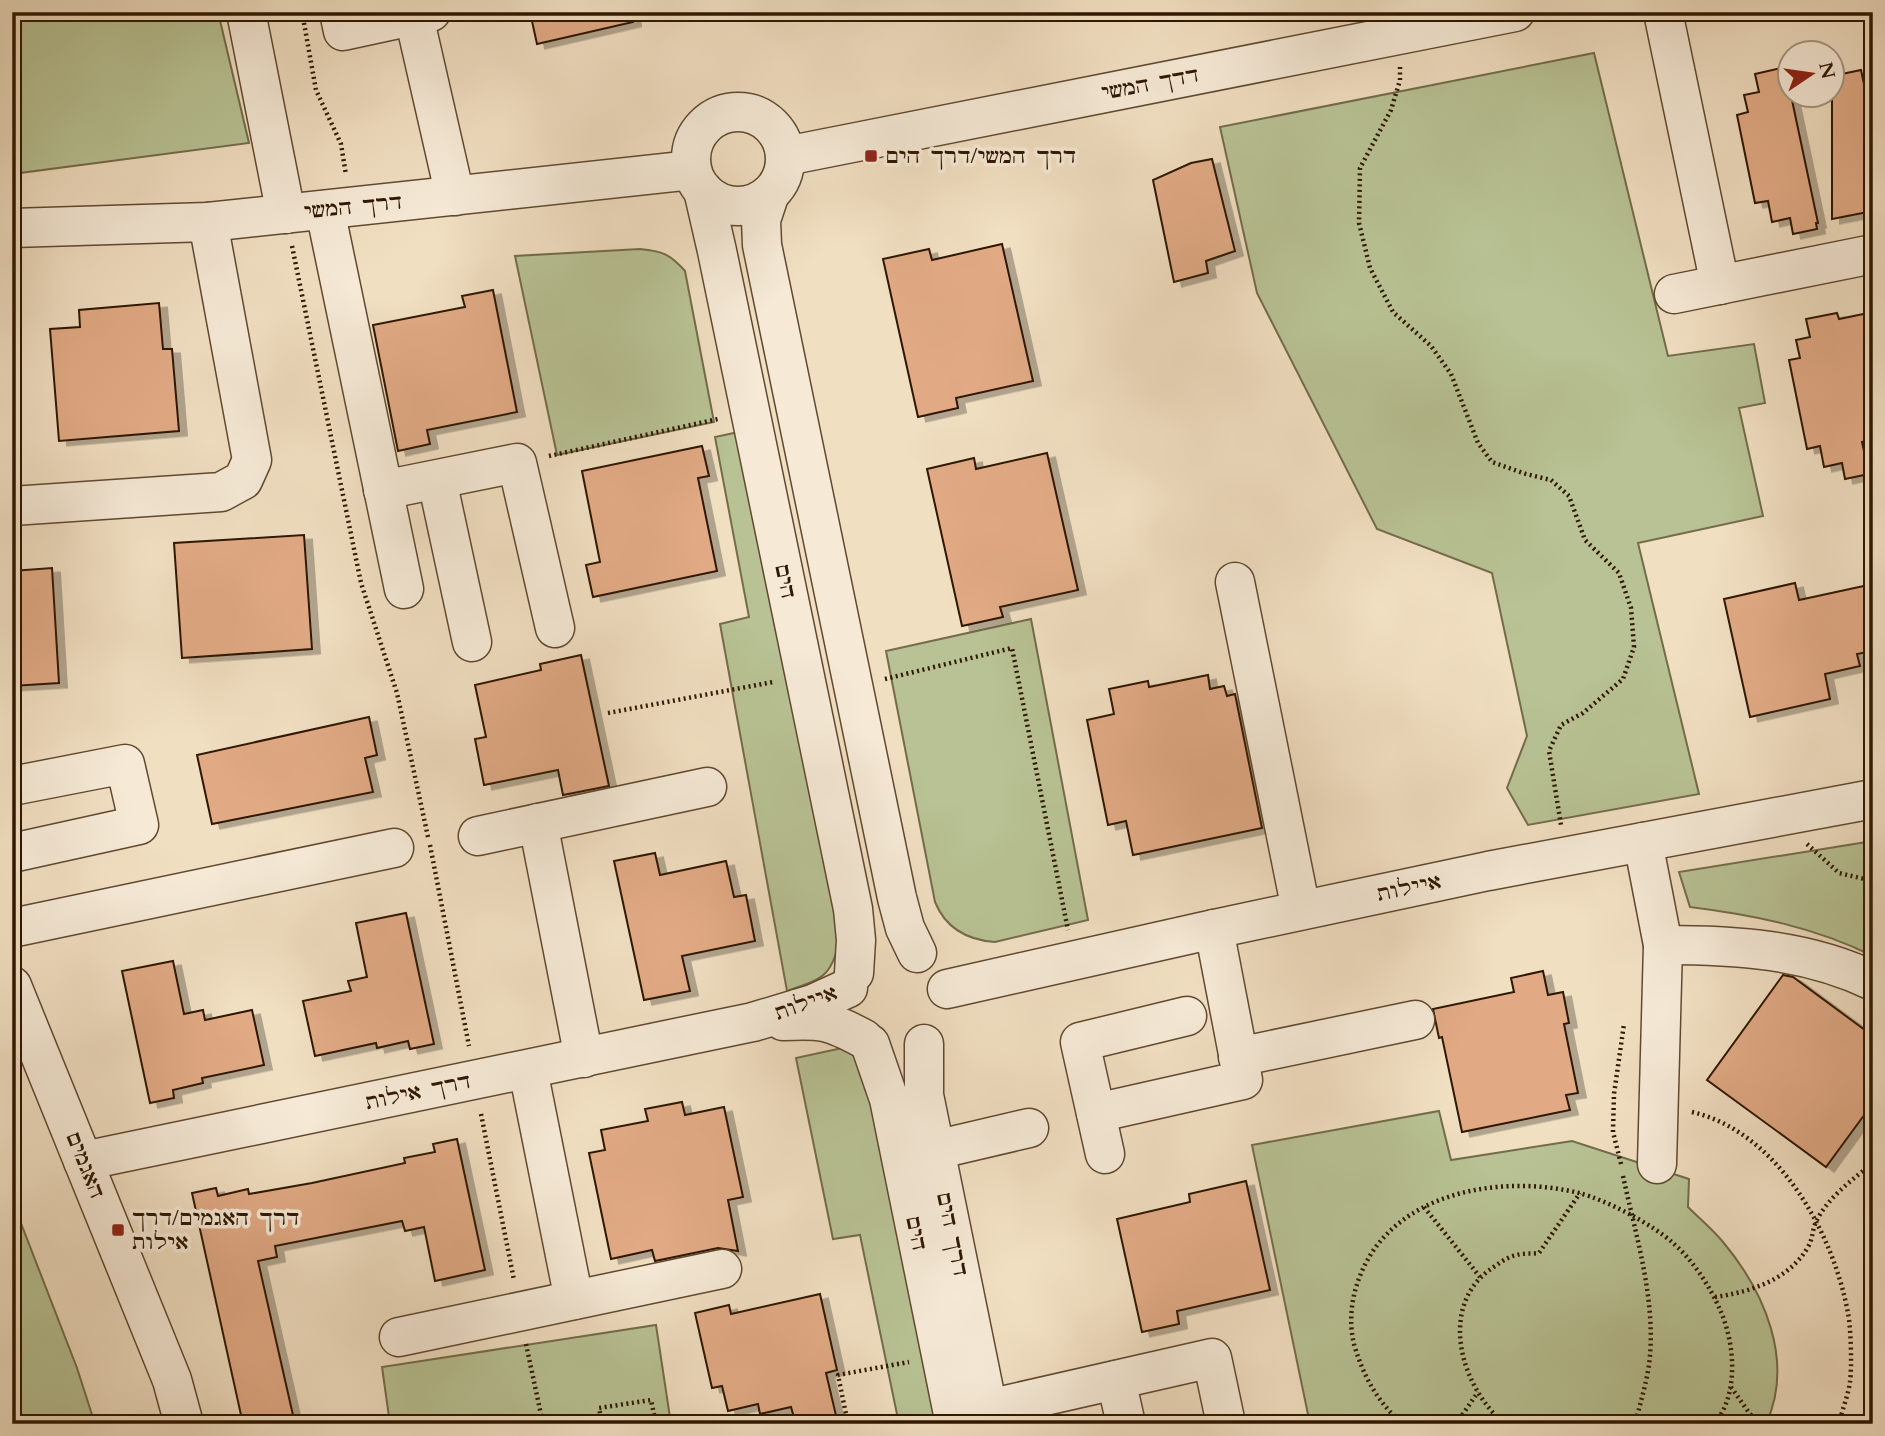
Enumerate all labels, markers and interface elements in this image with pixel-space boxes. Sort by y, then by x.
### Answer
north arrow [1776,38,1846,108]
text: N [1812,59,1841,82]
street label: דדך המשי [1099,60,1201,108]
place label: דרך המשי/דרך הים [885,142,1076,171]
marker: דרך המשי/דרך הים [863,148,879,164]
street label: דרך המשי [302,187,404,227]
street label: הים [767,561,803,601]
street label: איילות [1374,867,1444,909]
street label: איילות [770,978,842,1028]
street label: דרך אילות [363,1067,473,1117]
street label: האגמים [58,1127,112,1203]
street label: דרך הים [929,1189,975,1279]
place label: דרך האגמים/דרך אילות [132,1204,299,1257]
street label: הים [898,1213,934,1253]
marker: דרך האגמים/דרך אילות [110,1222,126,1238]

